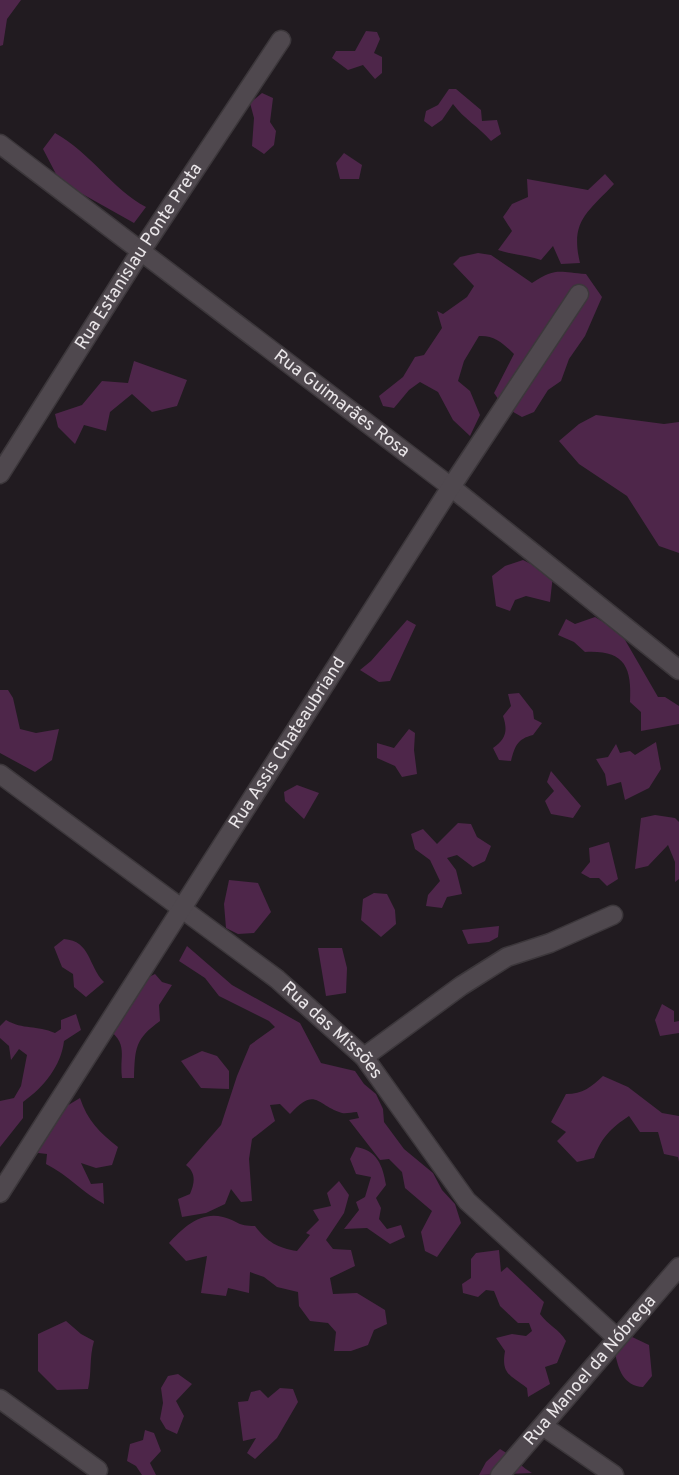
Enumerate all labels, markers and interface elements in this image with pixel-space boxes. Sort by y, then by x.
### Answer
street label: Rua Estanislau Ponte Preta [70,159,208,354]
street label: Rua Guimarães Rosa [269,345,414,463]
street label: Rua Assis Chateaubriand [224,653,351,833]
street label: Rua das Missões [276,977,388,1084]
street label: Rua Manoel da Nóbrega [519,1290,661,1451]

